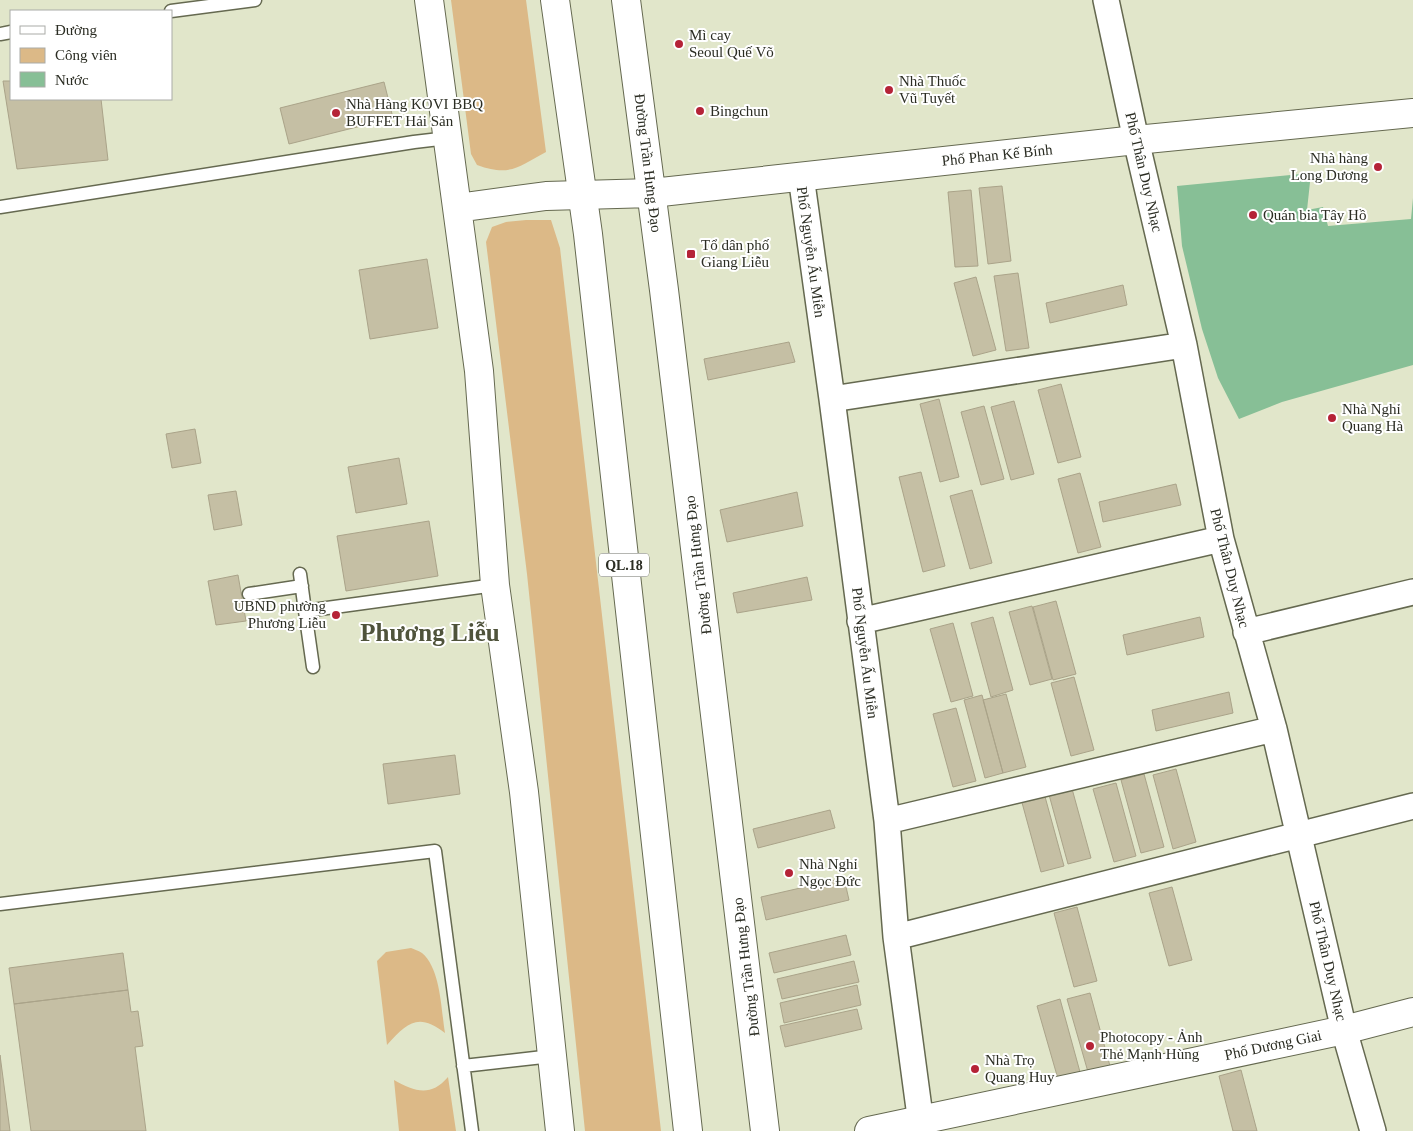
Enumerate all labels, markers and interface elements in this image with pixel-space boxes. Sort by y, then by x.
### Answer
legend [10,10,172,100]
text: Đường [55,22,97,38]
place label: Mì cay Seoul Quế Võ [689,27,774,60]
marker: Mì cay Seoul Quế Võ [673,38,685,50]
text: Công viên [55,47,118,63]
text: Nước [55,72,89,88]
place label: Nhà Thuốc Vũ Tuyết [899,73,966,106]
marker: Nhà Thuốc Vũ Tuyết [883,84,895,96]
street label: Đường Trần Hưng Đạo [632,93,664,233]
place label: Nhà Hàng KOVI BBQ BUFFET Hải Sản [346,96,483,129]
place label: Bingchun [710,103,769,119]
marker: Bingchun [694,105,706,117]
marker: Nhà Hàng KOVI BBQ BUFFET Hải Sản [330,107,342,119]
street label: Phố Thân Duy Nhạc [1122,110,1166,234]
street label: Phố Phan Kế Bính [941,141,1054,169]
place label: Nhà hàng Long Dương [1291,150,1368,183]
marker: Nhà hàng Long Dương [1372,161,1384,173]
street label: Phố Nguyễn Ấu Miễn [794,185,828,319]
place label: Quán bia Tây Hồ [1263,207,1366,223]
marker: Quán bia Tây Hồ [1247,209,1259,221]
place label: Tổ dân phố Giang Liễu [701,237,770,270]
marker: Tổ dân phố Giang Liễu [685,248,697,260]
place label: Nhà Nghỉ Quang Hà [1342,401,1404,434]
marker: Nhà Nghỉ Quang Hà [1326,412,1338,424]
street label: Đường Trần Hưng Đạo [682,495,714,635]
street label: Phố Thân Duy Nhạc [1207,507,1253,630]
road number: QL.18 [599,554,649,576]
street label: Phố Nguyễn Ấu Miễn [849,586,881,720]
place label: UBND phường Phương Liễu [234,598,326,631]
marker: UBND phường Phương Liễu [330,609,342,621]
district label: Phương Liễu [360,619,500,646]
place label: Nhà Nghỉ Ngọc Đức [799,856,861,889]
marker: Nhà Nghỉ Ngọc Đức [783,867,795,879]
street label: Đường Trần Hưng Đạo [730,897,762,1037]
street label: Phố Thân Duy Nhạc [1306,899,1350,1023]
street label: Phố Dương Giai [1223,1027,1323,1063]
place label: Photocopy - Ảnh Thẻ Mạnh Hùng [1100,1029,1203,1062]
marker: Photocopy - Ảnh Thẻ Mạnh Hùng [1084,1040,1096,1052]
place label: Nhà Trọ Quang Huy [985,1052,1055,1085]
marker: Nhà Trọ Quang Huy [969,1063,981,1075]

